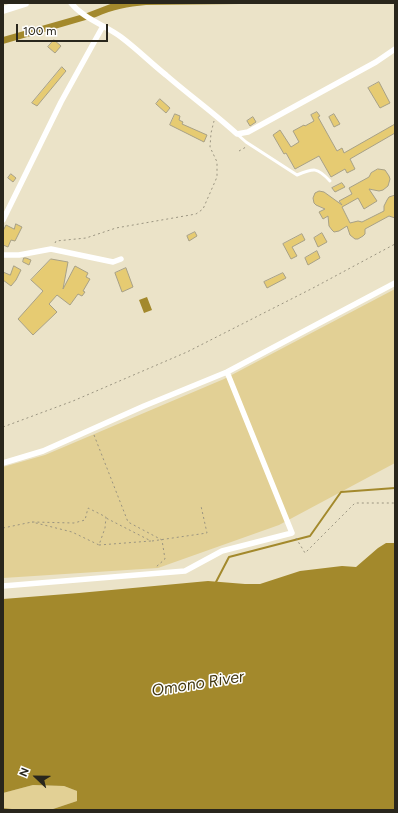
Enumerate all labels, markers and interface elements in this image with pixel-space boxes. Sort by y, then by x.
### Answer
scale bar [18,16,110,42]
text: 100 m [23,24,57,38]
water label: Omono River [150,667,246,701]
north arrow [16,757,56,797]
text: N [17,766,32,779]

